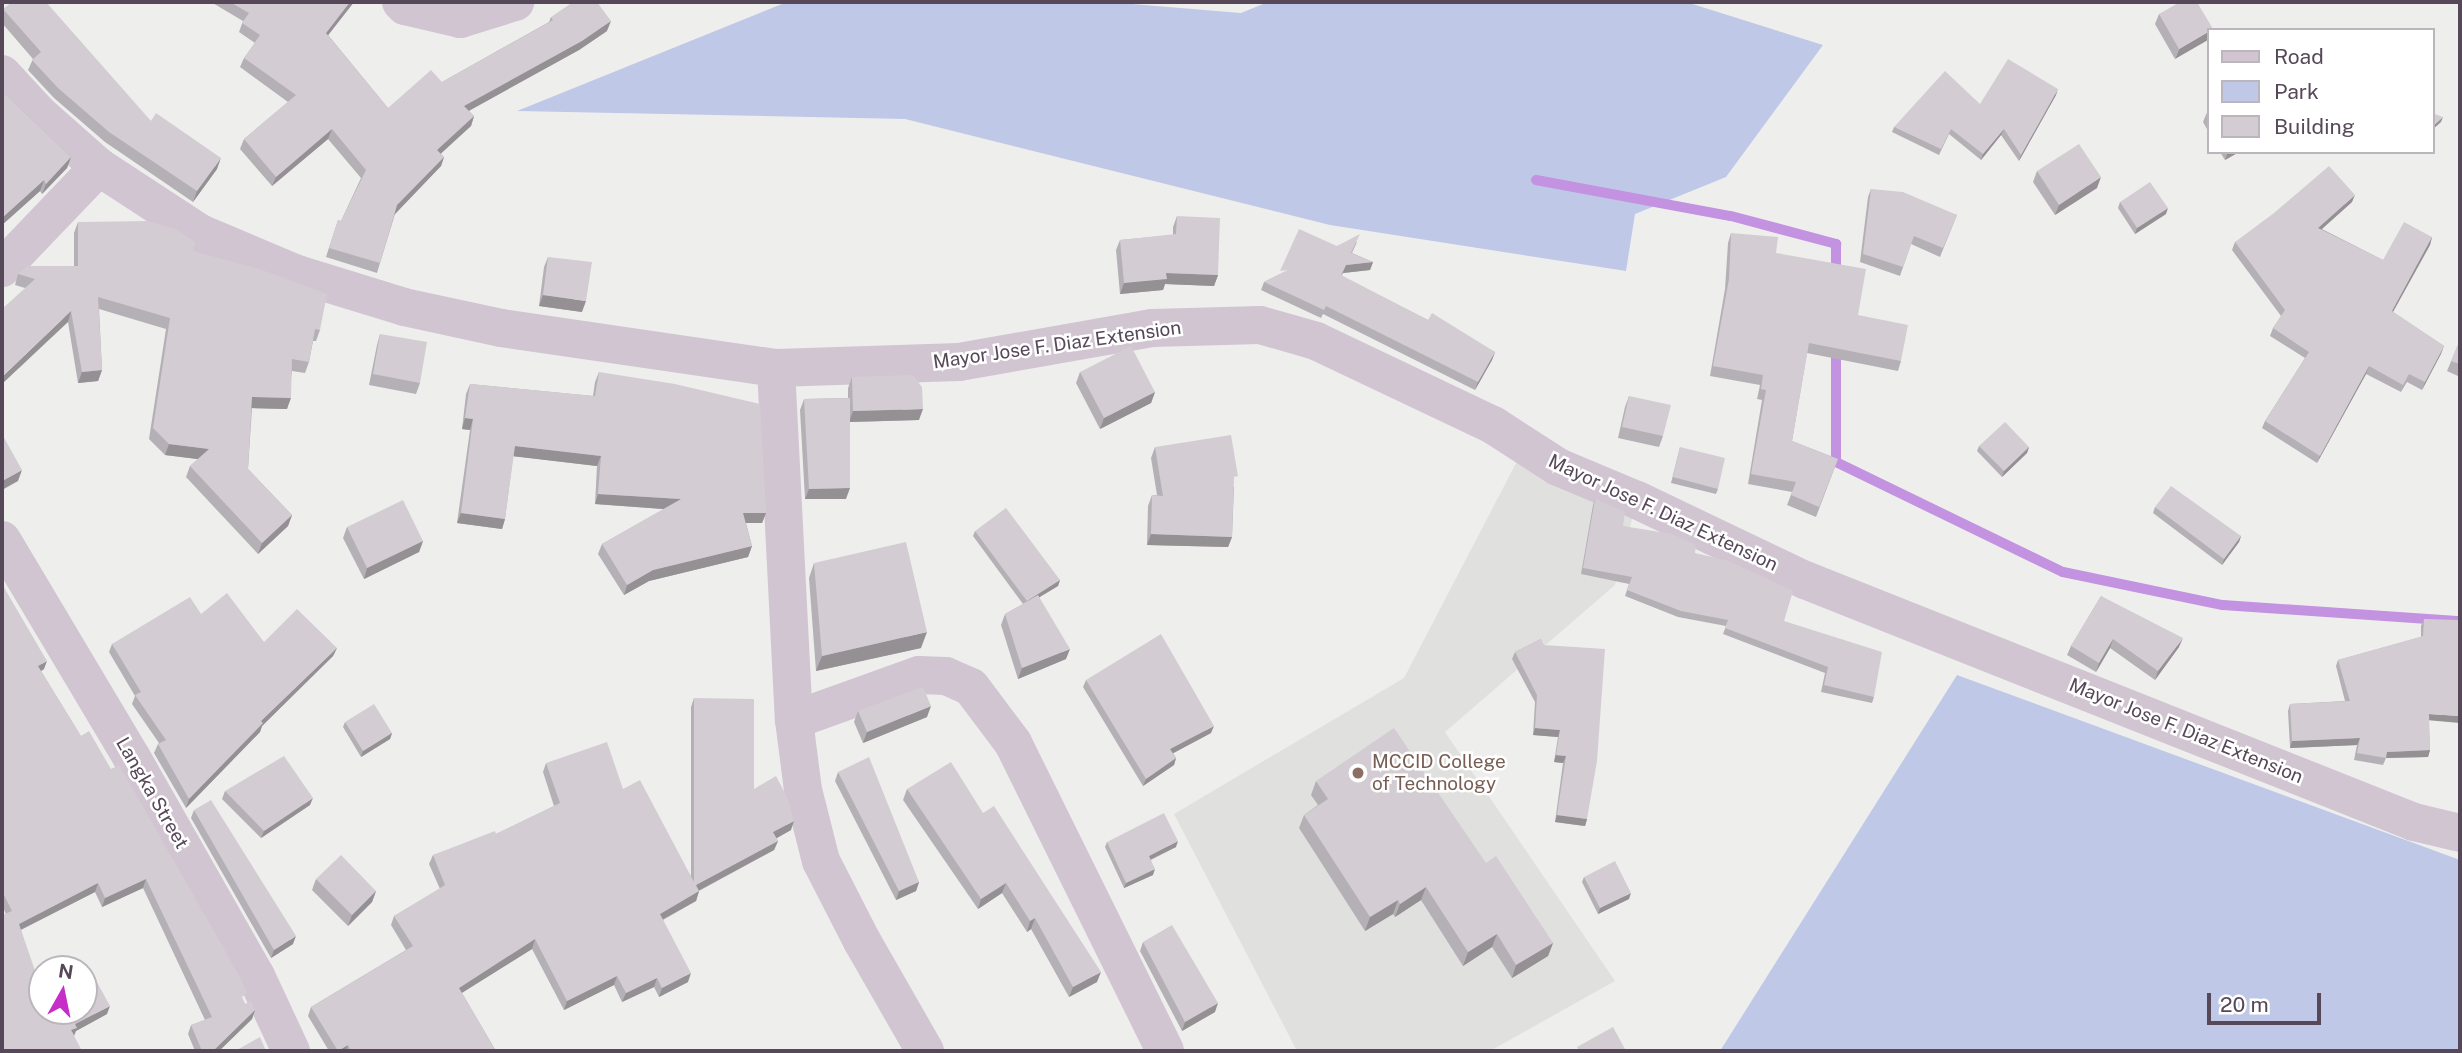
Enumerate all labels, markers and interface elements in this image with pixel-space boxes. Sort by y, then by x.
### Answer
legend [2206,28,2434,154]
text: Road [2274,44,2324,69]
text: Park [2274,79,2319,104]
text: Building [2274,114,2355,139]
street label: Mayor Jose F. Diaz Extension [931,316,1183,374]
street label: Mayor Jose F. Diaz Extension [1545,450,1781,576]
street label: Mayor Jose F. Diaz Extension [2066,673,2306,789]
street label: Langka Street [111,733,193,853]
place label: MCCID College of Technology [1372,751,1506,795]
marker: MCCID College of Technology [1350,765,1366,781]
north arrow [28,955,98,1025]
text: N [57,959,75,983]
scale bar [2210,979,2324,1023]
text: 20 m [2220,992,2269,1017]

